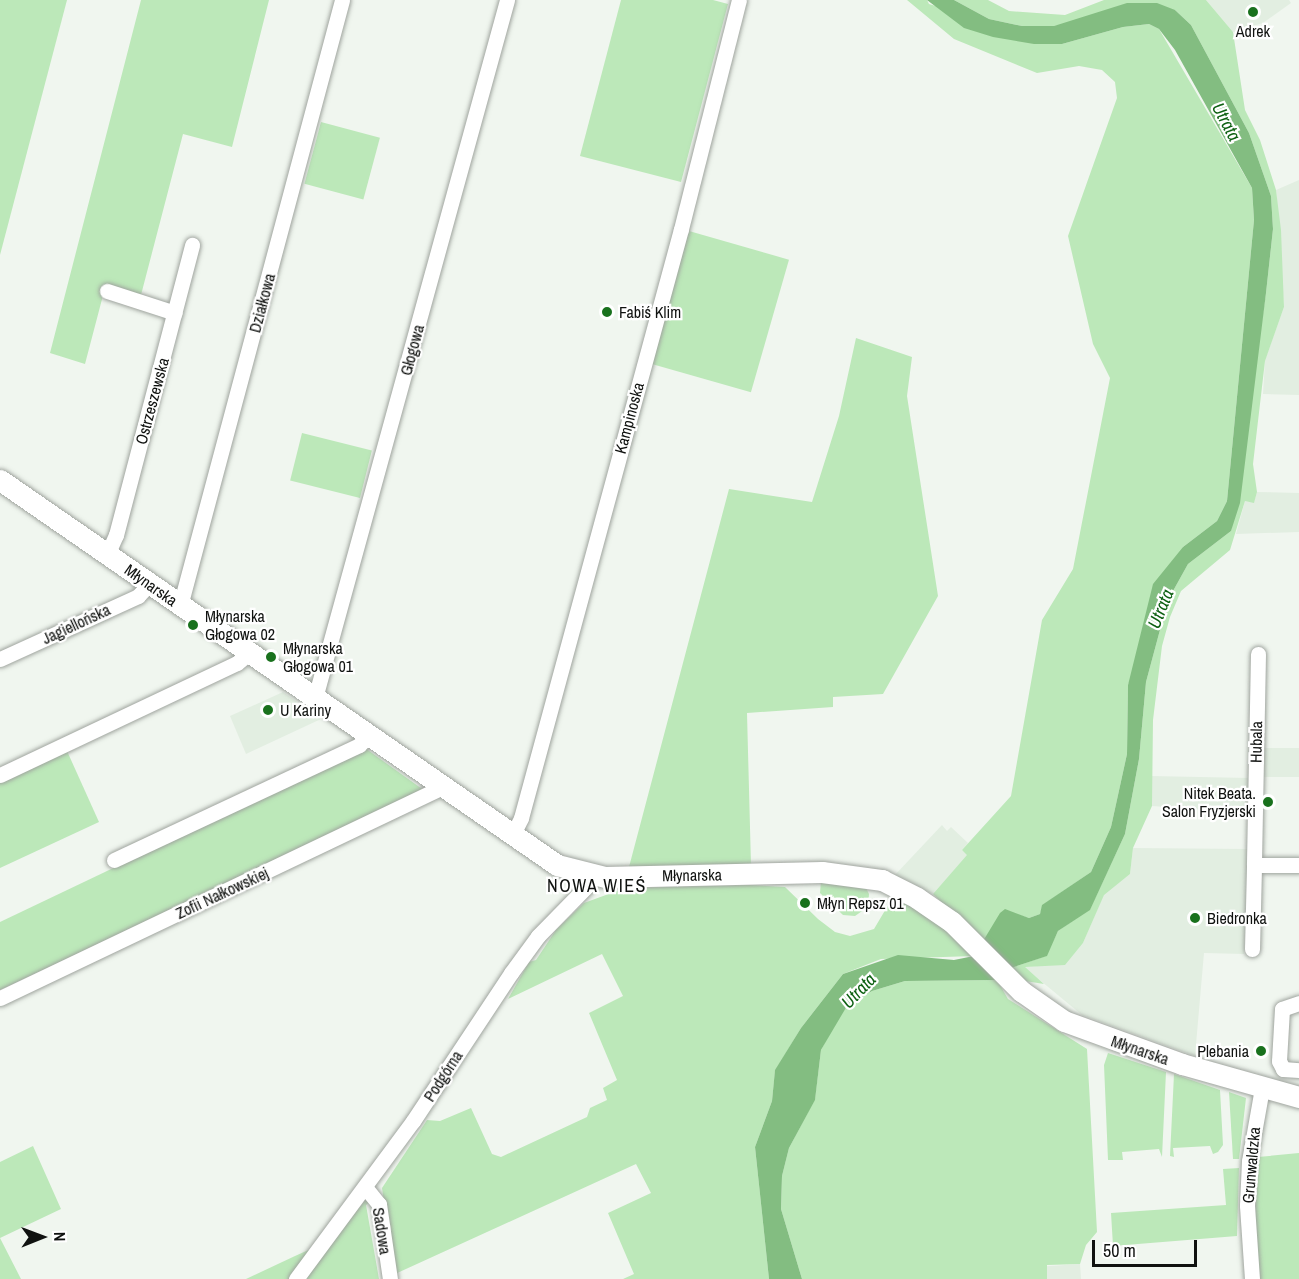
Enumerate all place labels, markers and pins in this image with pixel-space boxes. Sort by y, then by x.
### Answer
marker: Adrek [1246,5,1260,19]
place label: Adrek [1236,21,1270,41]
place label: Fabiś Klim [619,302,681,322]
marker: Fabiś Klim [600,305,614,319]
place label: Młynarska Głogowa 02 [205,606,275,644]
marker: Młynarska Głogowa 02 [186,618,200,632]
place label: Młynarska Głogowa 01 [283,638,353,676]
marker: Młynarska Głogowa 01 [264,650,278,664]
place label: U Kariny [280,700,331,720]
marker: U Kariny [261,703,275,717]
place label: Nitek Beata. Salon Fryzjerski [1162,783,1256,821]
marker: Nitek Beata. Salon Fryzjerski [1261,795,1275,809]
place label: Młyn Repsz 01 [817,893,904,913]
marker: Młyn Repsz 01 [798,896,812,910]
place label: Biedronka [1207,908,1267,928]
marker: Biedronka [1188,911,1202,925]
place label: Plebania [1197,1041,1249,1061]
marker: Plebania [1254,1044,1268,1058]

